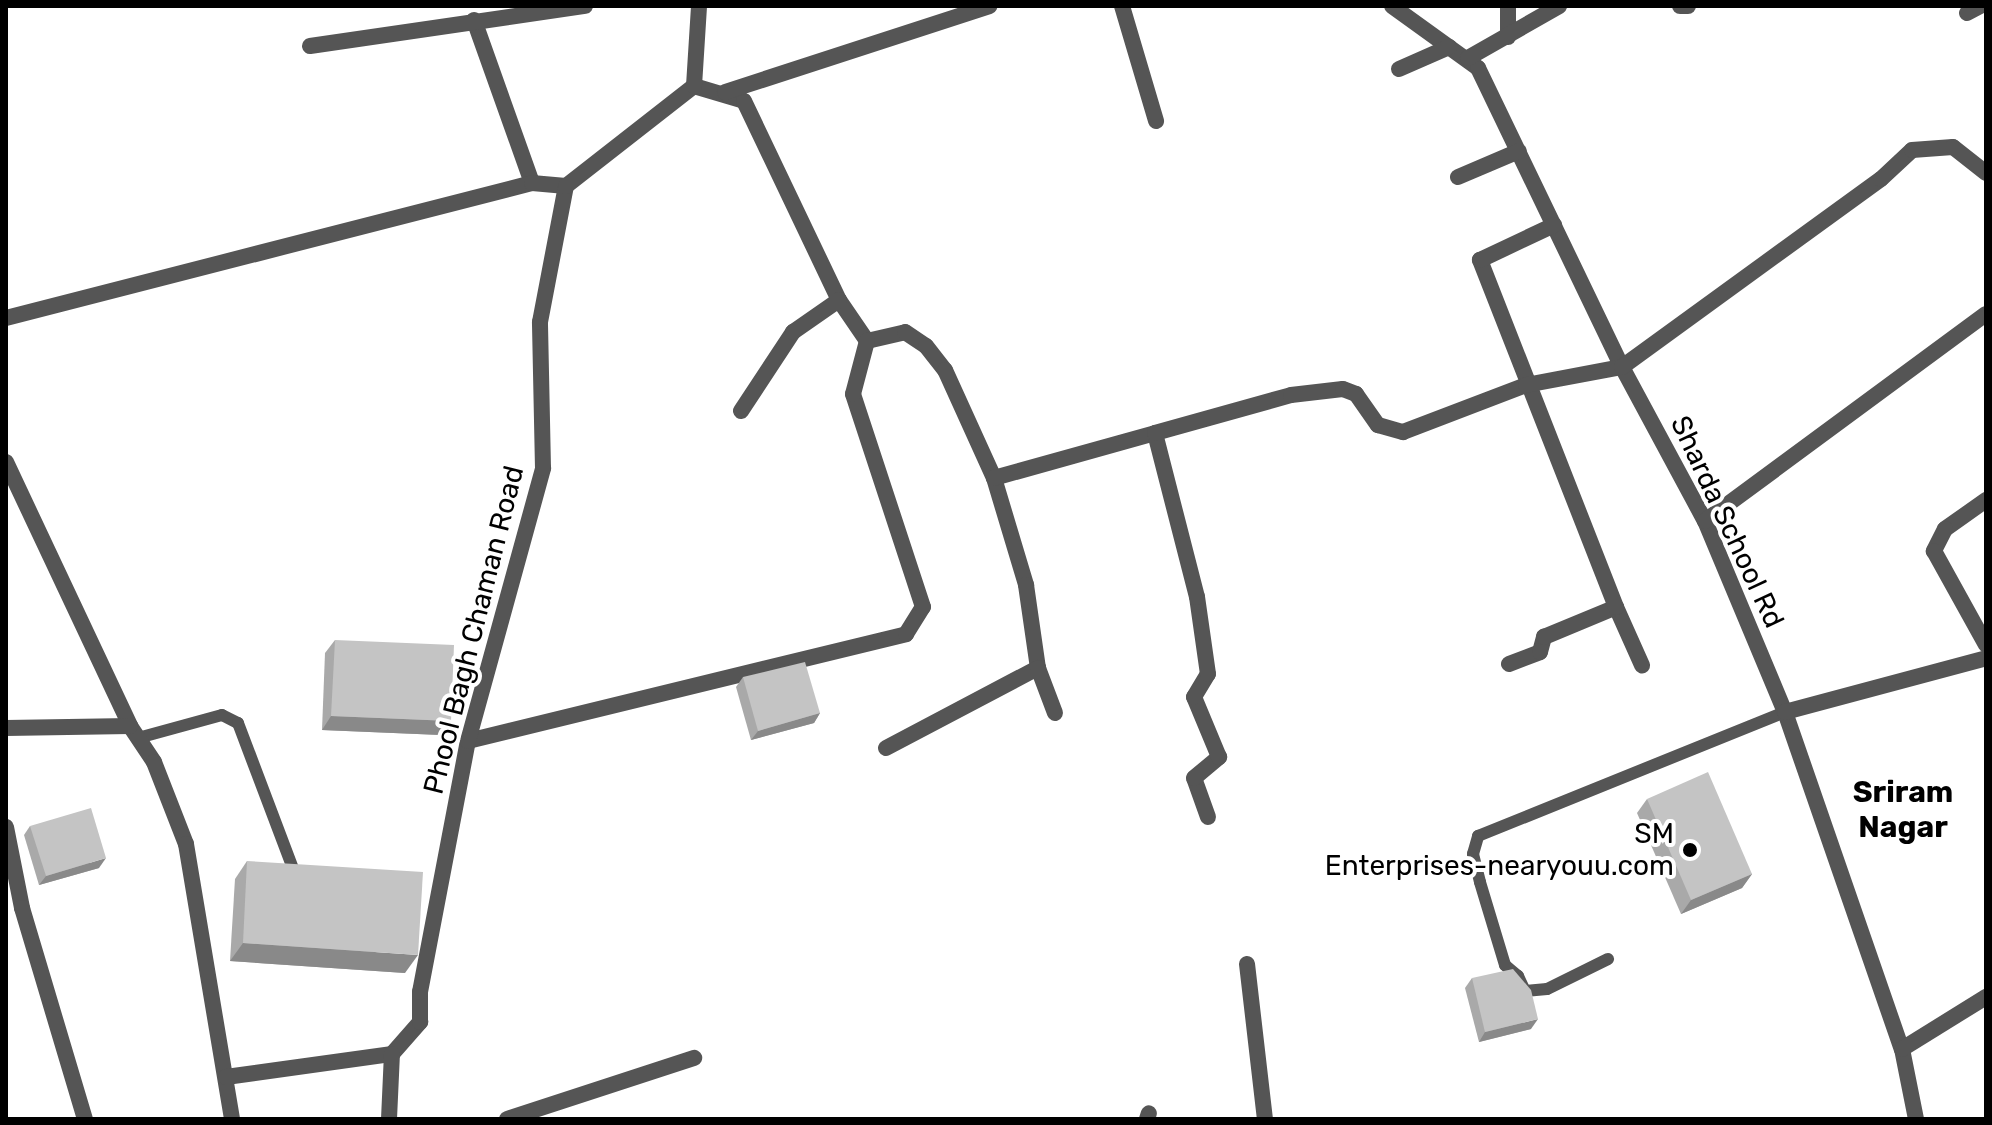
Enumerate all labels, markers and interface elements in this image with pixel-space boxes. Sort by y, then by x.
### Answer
street label: Sharda School Rd [1663,411,1791,633]
street label: Phool Bagh Chaman Road [417,462,531,798]
district label: Sriram Nagar [1853,774,1953,844]
place label: SM Enterprises-nearyouu.com [1325,817,1674,883]
marker: SM Enterprises-nearyouu.com [1681,841,1699,859]

